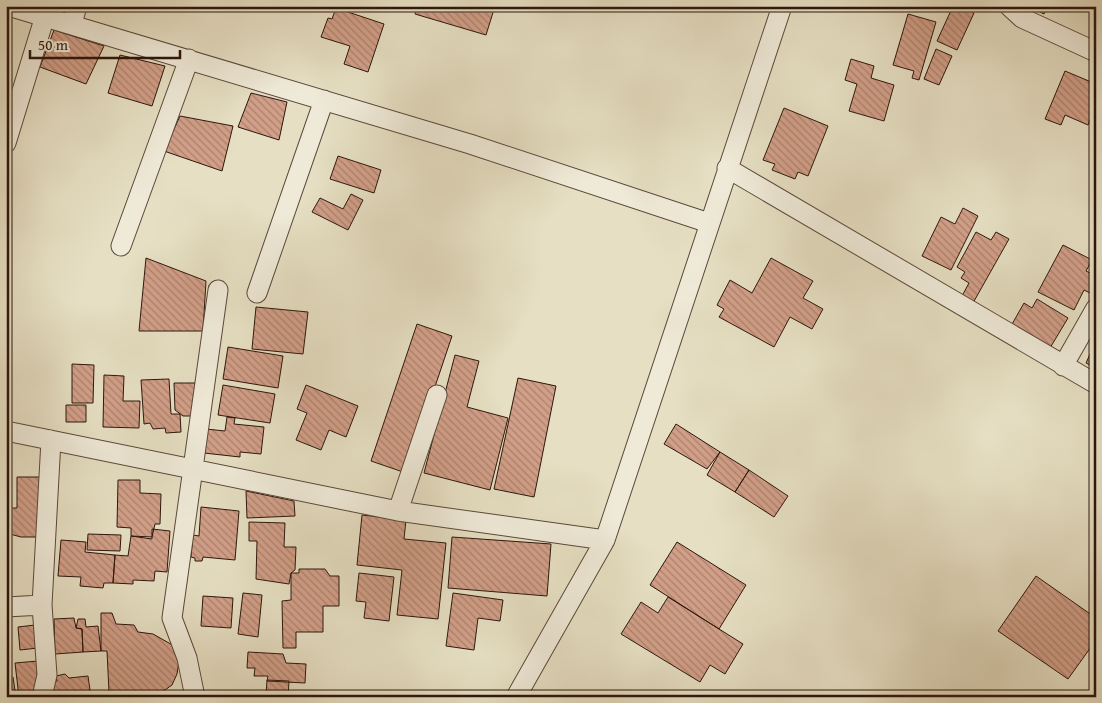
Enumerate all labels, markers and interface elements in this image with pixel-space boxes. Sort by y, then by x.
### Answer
scale bar [30,28,180,60]
text: 50 m [38,34,69,55]

